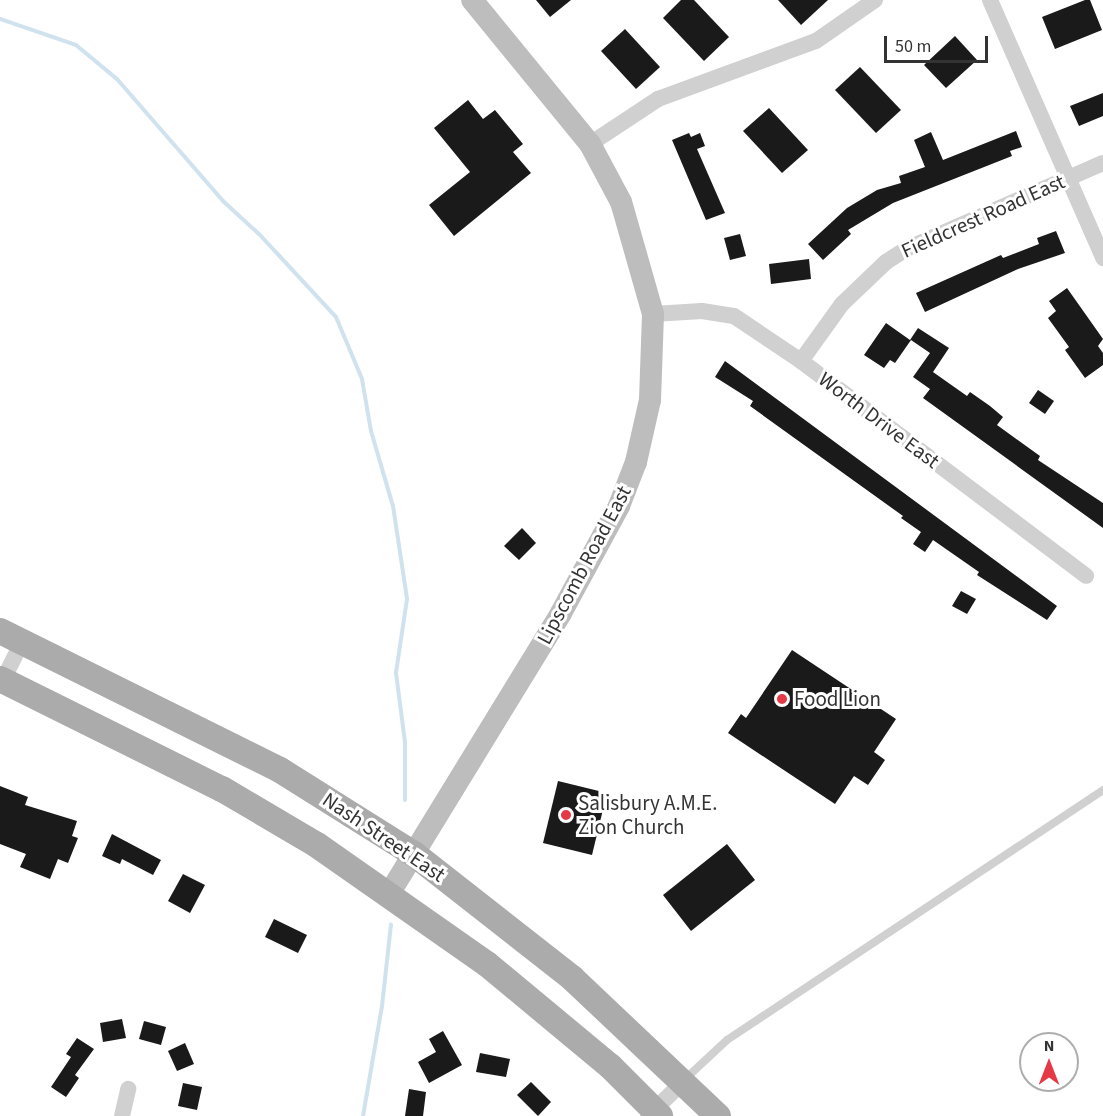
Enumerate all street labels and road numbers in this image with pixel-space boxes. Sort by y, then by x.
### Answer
street label: Fieldcrest Road East [897,169,1069,263]
street label: Worth Drive East [814,366,944,474]
street label: Lipscomb Road East [532,481,636,649]
street label: Nash Street East [318,787,450,887]

